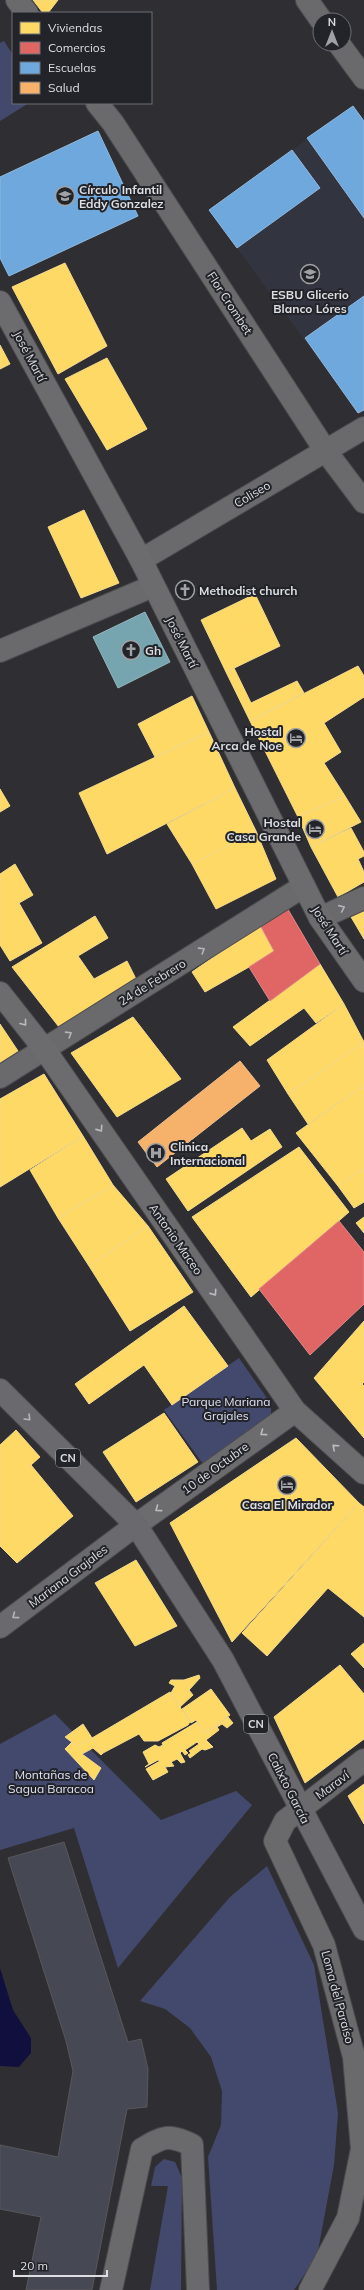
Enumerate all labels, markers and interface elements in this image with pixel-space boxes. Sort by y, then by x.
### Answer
legend [12,12,152,104]
north arrow [312,12,352,52]
text: N [328,15,336,29]
text: Viviendas [48,20,102,35]
text: Comercios [48,40,106,55]
text: Escuelas [48,60,96,75]
text: Salud [48,80,80,95]
place label: Círculo Infantil Eddy Gonzalez [79,182,164,211]
school or university icon: Círculo Infantil Eddy Gonzalez [54,185,76,207]
school or university icon: ESBU Glicerio Blanco Lóres [299,263,321,285]
street label: Flor Crombet [204,269,256,337]
place label: ESBU Glicerio Blanco Lóres [271,287,349,316]
street label: José Martí [10,328,50,385]
street label: Coliseo [231,477,273,511]
church icon: Methodist church [174,579,196,601]
place label: Methodist church [199,583,298,598]
street label: José Martí [163,614,202,671]
church icon: Gh [120,639,142,661]
place label: Gh [145,643,161,658]
place label: Hostal Arca de Noe [212,724,282,753]
hotel icon: Hostal Arca de Noe [285,727,307,749]
place label: Hostal Casa Grande [227,815,301,844]
hotel icon: Hostal Casa Grande [304,818,326,840]
street label: José Martí [309,903,352,958]
one-way arrow [337,905,345,913]
one-way arrow [198,948,205,955]
street label: 24 de Febrero [116,955,189,1009]
one-way arrow [19,1019,26,1026]
one-way arrow [65,1031,72,1039]
one-way arrow [95,1125,103,1132]
place label: Clinica Internacional [170,1139,245,1168]
hospital icon: Clinica Internacional [145,1142,167,1164]
street label: Antonio Maceo [146,1201,206,1278]
one-way arrow [209,1289,216,1296]
park label: Parque Mariana Grajales [182,1394,270,1423]
one-way arrow [23,1413,31,1420]
one-way arrow [261,1428,268,1435]
street label: 10 de Octubre [179,1439,251,1497]
one-way arrow [332,1444,340,1452]
road number: CN [56,1449,80,1467]
hotel icon: Casa El Mirador [276,1474,298,1496]
place label: Casa El Mirador [242,1497,333,1512]
one-way arrow [155,1504,162,1511]
street label: Mariana Grajales [26,1541,110,1611]
one-way arrow [13,1611,20,1618]
road number: CN [244,1715,268,1733]
street label: Calixto García [265,1750,313,1826]
park label: Montañas de Sagua Baracoa [8,1767,94,1796]
street label: Maraví [312,1767,353,1802]
street label: Loma del Paraíso [318,1949,358,2045]
scale bar [14,2252,107,2278]
text: 20 m [20,2258,48,2273]

